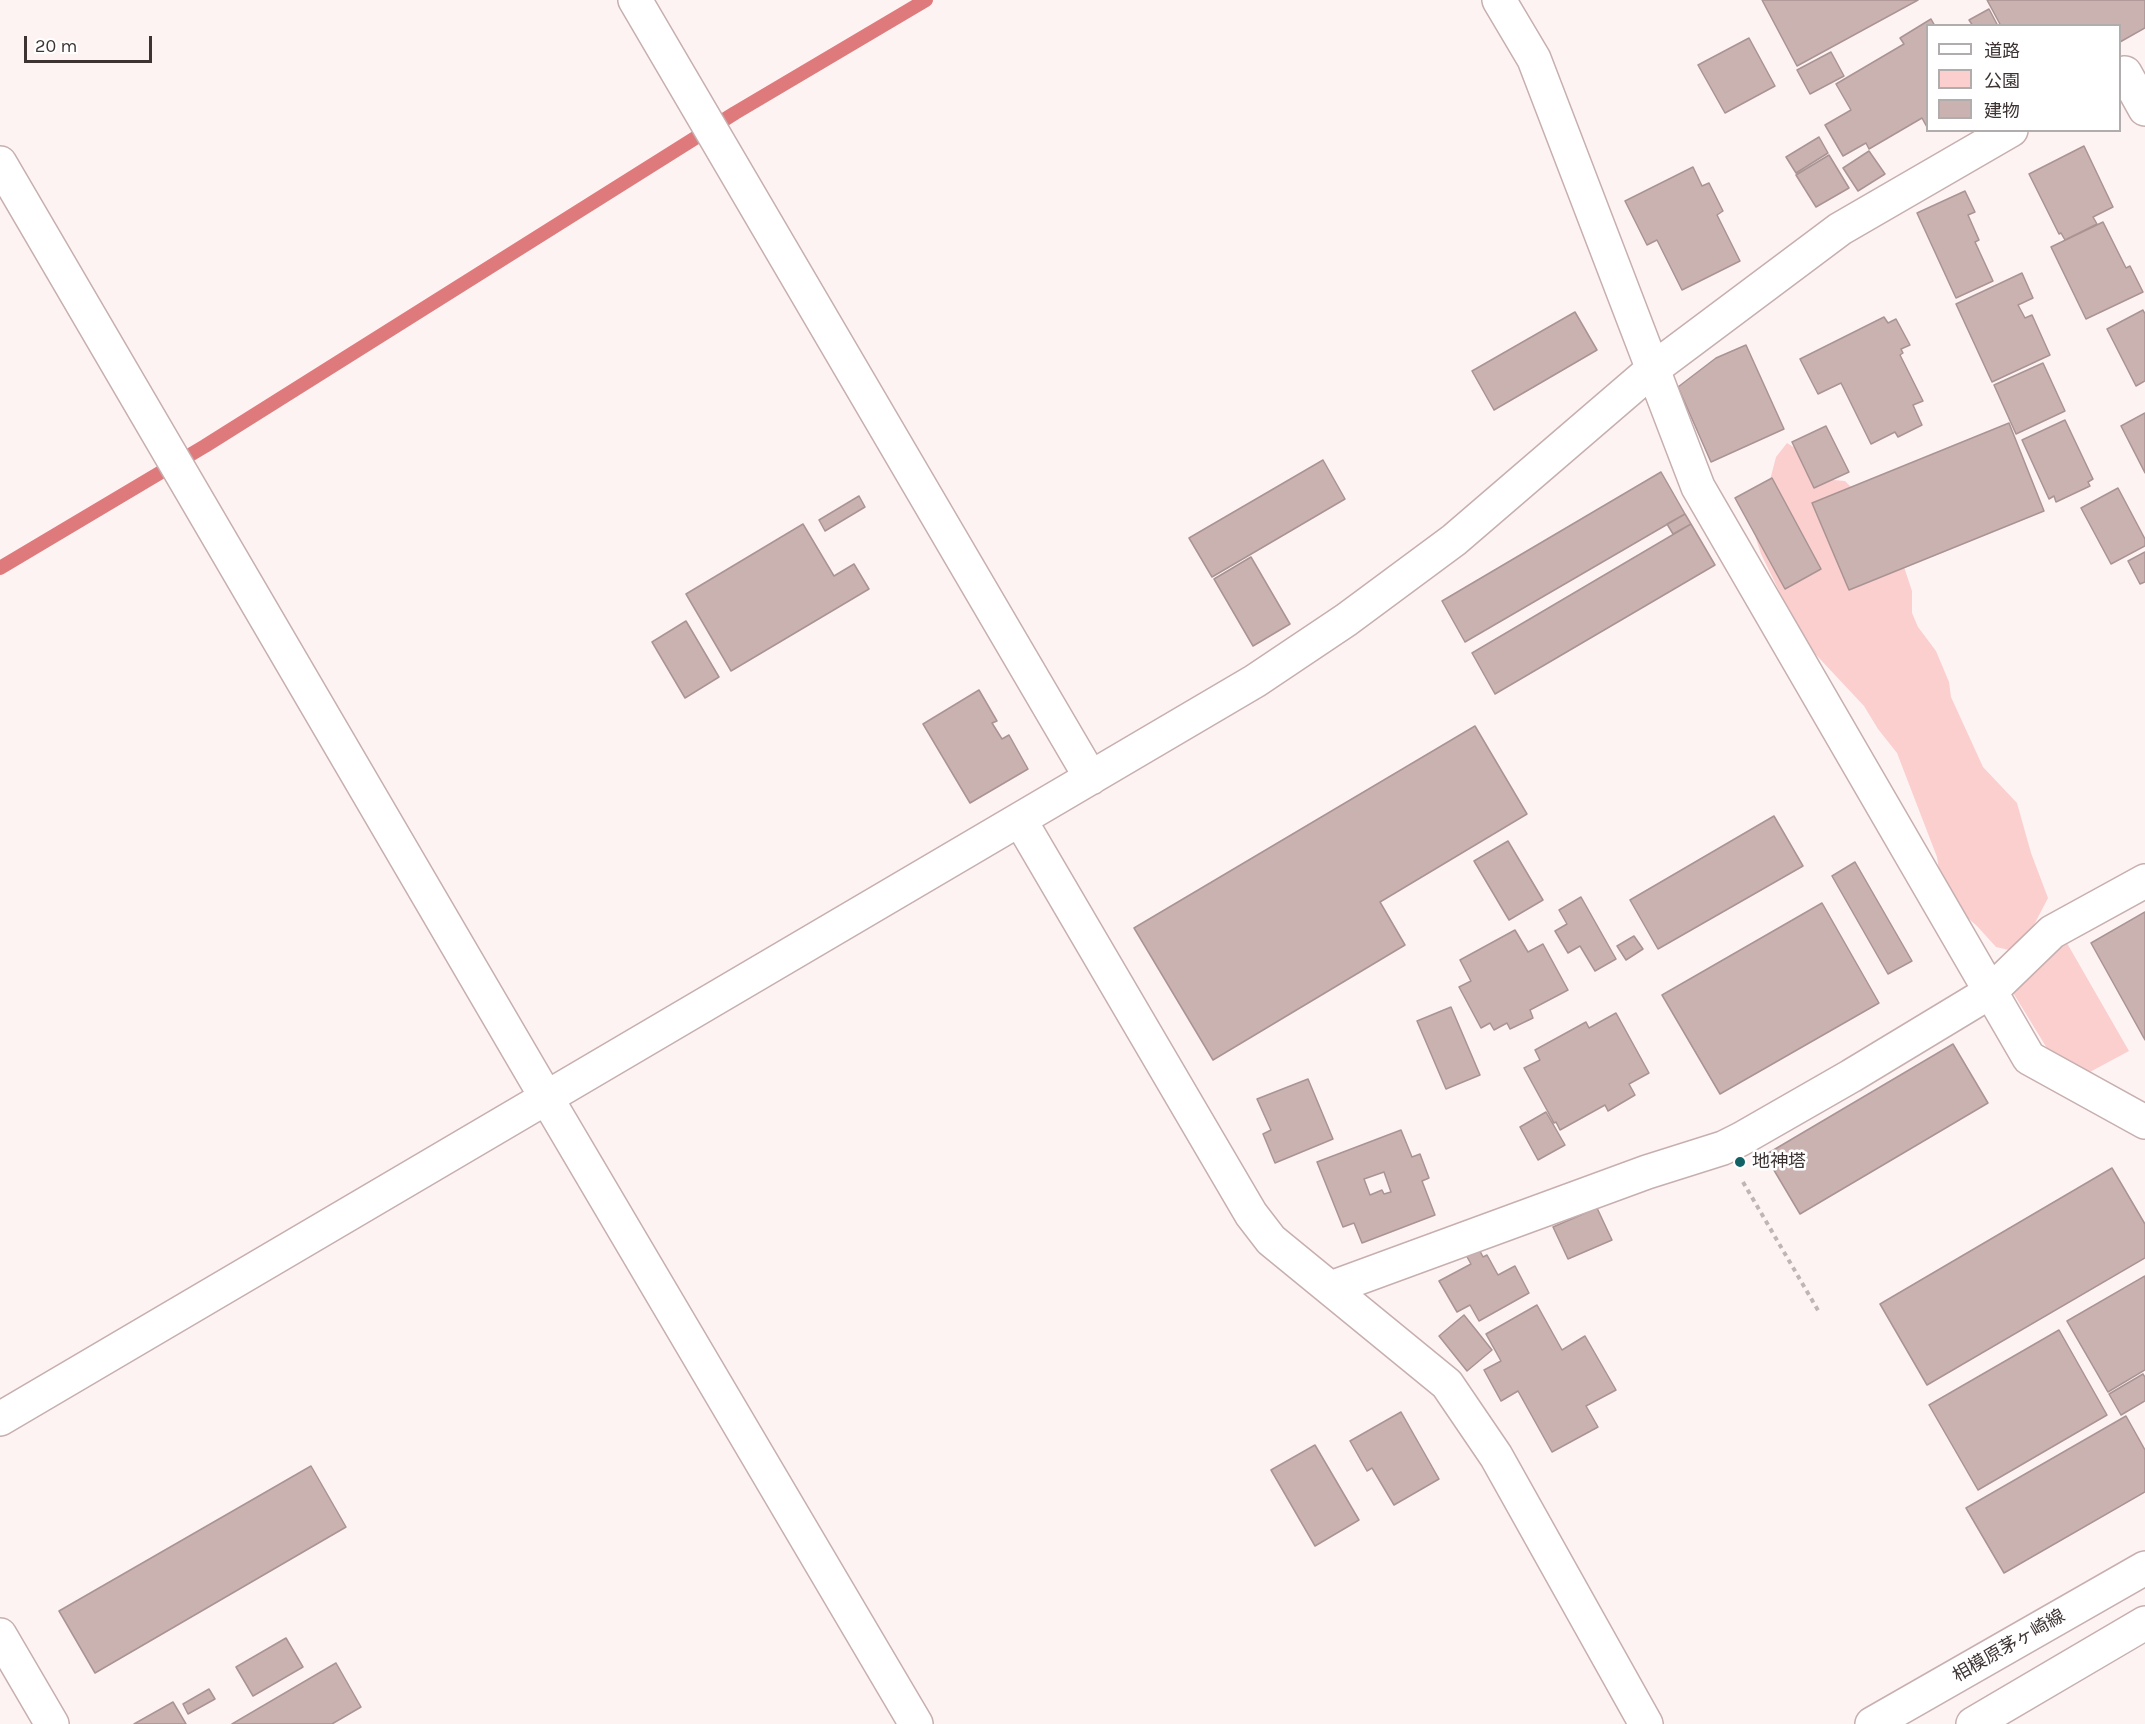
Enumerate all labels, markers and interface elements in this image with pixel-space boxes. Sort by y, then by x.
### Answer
scale bar [27,24,154,62]
legend [1926,24,2121,132]
text: 20 m [35,35,77,57]
text: 道路 [1984,40,2020,62]
text: 公園 [1984,70,2020,92]
text: 建物 [1984,100,2020,122]
place label: 地神塔 [1752,1151,1806,1173]
marker: 地神塔 [1733,1155,1747,1169]
street label: 相模原茅ヶ崎線 [1949,1605,2069,1687]

